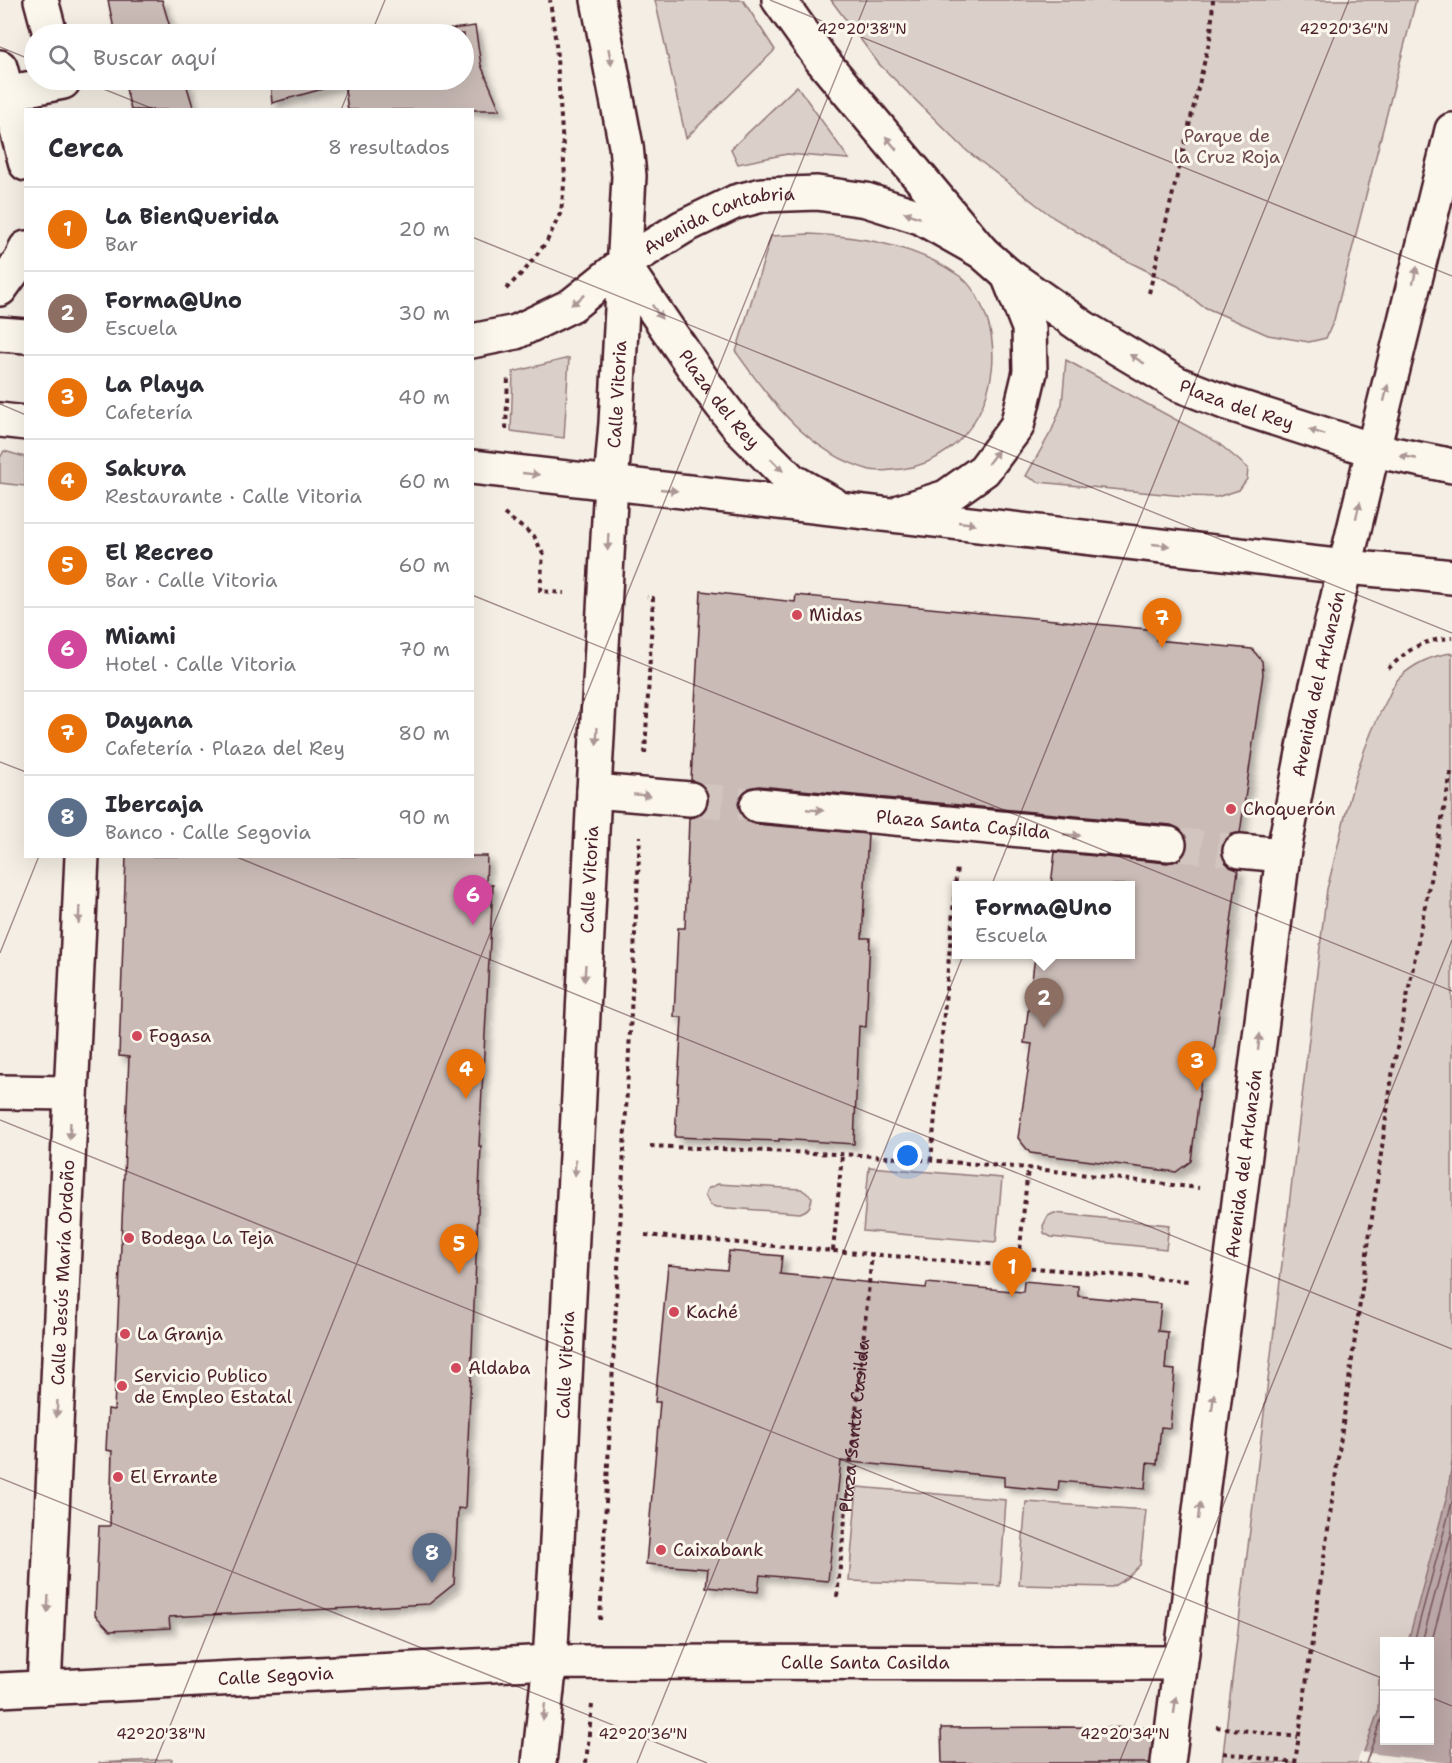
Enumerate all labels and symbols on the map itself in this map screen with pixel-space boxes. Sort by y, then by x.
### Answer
text: 42°20'38"N [817,19,907,39]
text: 42°20'36"N [1300,19,1388,39]
one-way arrow [606,48,615,67]
park label: Parque de la Cruz Roja [1174,124,1280,169]
one-way arrow [884,135,897,151]
street label: Avenida Cantabria [639,182,795,260]
one-way arrow [903,209,921,219]
one-way arrow [1411,266,1420,284]
one-way arrow [570,294,586,306]
one-way arrow [651,303,663,319]
street label: Calle Vitoria [602,340,632,449]
street label: Plaza del Rey [673,345,765,454]
one-way arrow [1129,354,1145,365]
street label: Plaza del Rey [1176,374,1297,436]
one-way arrow [1382,384,1392,402]
one-way arrow [1308,427,1326,436]
one-way arrow [987,450,999,466]
one-way arrow [1398,452,1417,461]
one-way arrow [769,457,783,471]
one-way arrow [521,469,540,479]
one-way arrow [660,485,679,495]
one-way arrow [1354,501,1364,519]
one-way arrow [958,519,977,528]
one-way arrow [603,532,612,551]
one-way arrow [1152,540,1171,550]
street label: Avenida del Arlanzón [1287,589,1351,779]
pin: 7 [1142,598,1182,648]
place label: Midas [809,603,863,627]
marker: Midas [790,608,804,622]
one-way arrow [593,727,602,746]
one-way arrow [633,790,652,800]
place label: Choquerón [1243,797,1336,821]
marker: Choquerón [1224,802,1238,816]
street label: Plaza Santa Casilda [875,804,1051,845]
one-way arrow [806,805,825,815]
street label: Calle Vitoria [575,825,604,934]
one-way arrow [1063,830,1082,840]
pin: 6 [454,876,492,925]
one-way arrow [75,905,84,924]
one-way arrow [581,964,590,983]
pin: 2 [1024,978,1064,1028]
place label: Fogasa [149,1024,211,1048]
marker: Fogasa [130,1029,144,1043]
one-way arrow [1254,1032,1264,1051]
pin: 3 [1178,1042,1216,1091]
pin: 4 [446,1050,486,1099]
street label: Avenida del Arlanzón [1220,1068,1268,1259]
one-way arrow [65,1121,74,1140]
your location [893,1141,922,1170]
one-way arrow [571,1158,580,1177]
street label: Calle Jesús María Ordoño [46,1159,80,1386]
pin: 5 [440,1224,478,1274]
place label: Bodega La Teja [141,1226,274,1250]
marker: Bodega La Teja [122,1231,136,1245]
pin: 1 [992,1248,1032,1297]
place label: Kaché [686,1300,738,1324]
marker: Kaché [667,1305,681,1319]
street label: Calle Vitoria [551,1310,580,1420]
place label: La Granja [137,1322,223,1346]
marker: La Granja [118,1327,132,1341]
street label: Plaza Santa Casilda [834,1338,875,1514]
place label: Aldaba [468,1356,530,1380]
marker: Aldaba [449,1361,463,1375]
place label: Servicio Publico de Empleo Estatal [134,1364,293,1409]
marker: Servicio Publico de Empleo Estatal [115,1379,129,1393]
one-way arrow [1208,1392,1217,1411]
one-way arrow [52,1400,61,1419]
place label: El Errante [130,1465,218,1489]
marker: El Errante [111,1470,125,1484]
one-way arrow [1194,1502,1204,1521]
pin: 8 [412,1534,452,1583]
place label: Caixabank [673,1538,763,1562]
marker: Caixabank [654,1543,668,1557]
one-way arrow [43,1595,52,1614]
street label: Calle Santa Casilda [781,1650,950,1675]
street label: Calle Segovia [217,1661,334,1691]
one-way arrow [1170,1695,1180,1714]
one-way arrow [539,1703,549,1722]
text: 42°20'38"N [116,1724,206,1744]
text: 42°20'36"N [599,1724,687,1744]
text: 42°20'34"N [1080,1724,1170,1744]

